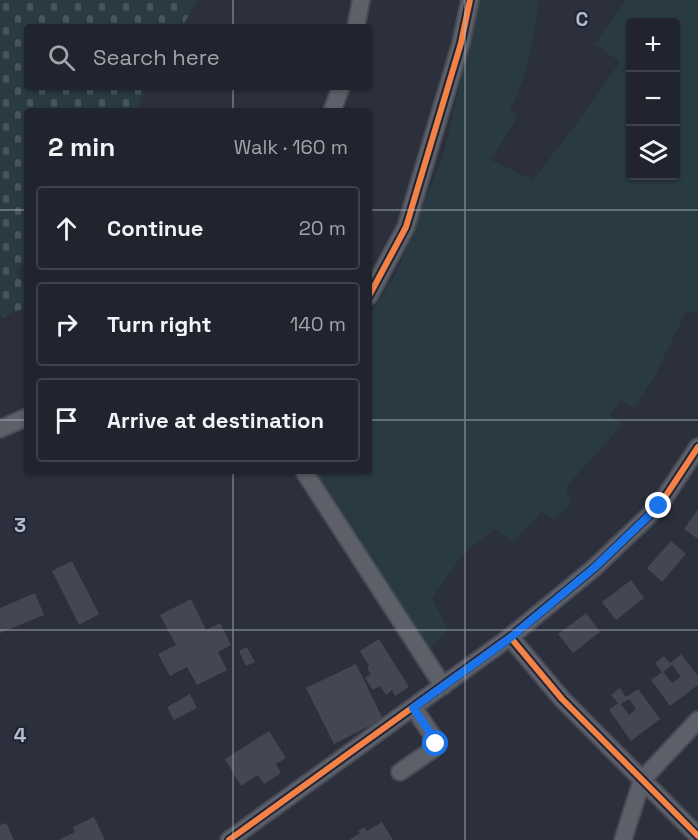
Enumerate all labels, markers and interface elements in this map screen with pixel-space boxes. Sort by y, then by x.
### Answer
text: C [576,6,589,32]
map controls [626,18,680,180]
button: + [626,18,680,72]
search box [24,24,372,90]
icon: search [45,41,78,74]
text: Search here [93,43,220,71]
button: − [626,72,680,126]
button: layers [626,126,680,180]
text: 2 min [48,130,115,164]
text: Walk · 160 m [234,134,348,160]
icon: ahead [50,212,83,245]
text: Continue [107,214,203,242]
text: 20 m [299,215,346,241]
icon: right [50,308,83,341]
text: Turn right [107,310,212,338]
text: 140 m [290,311,346,337]
icon: arrive [50,404,83,437]
text: Arrive at destination [107,406,324,434]
route end [645,492,671,518]
text: 3 [14,512,26,538]
text: 4 [14,722,27,748]
route start [422,730,448,756]

